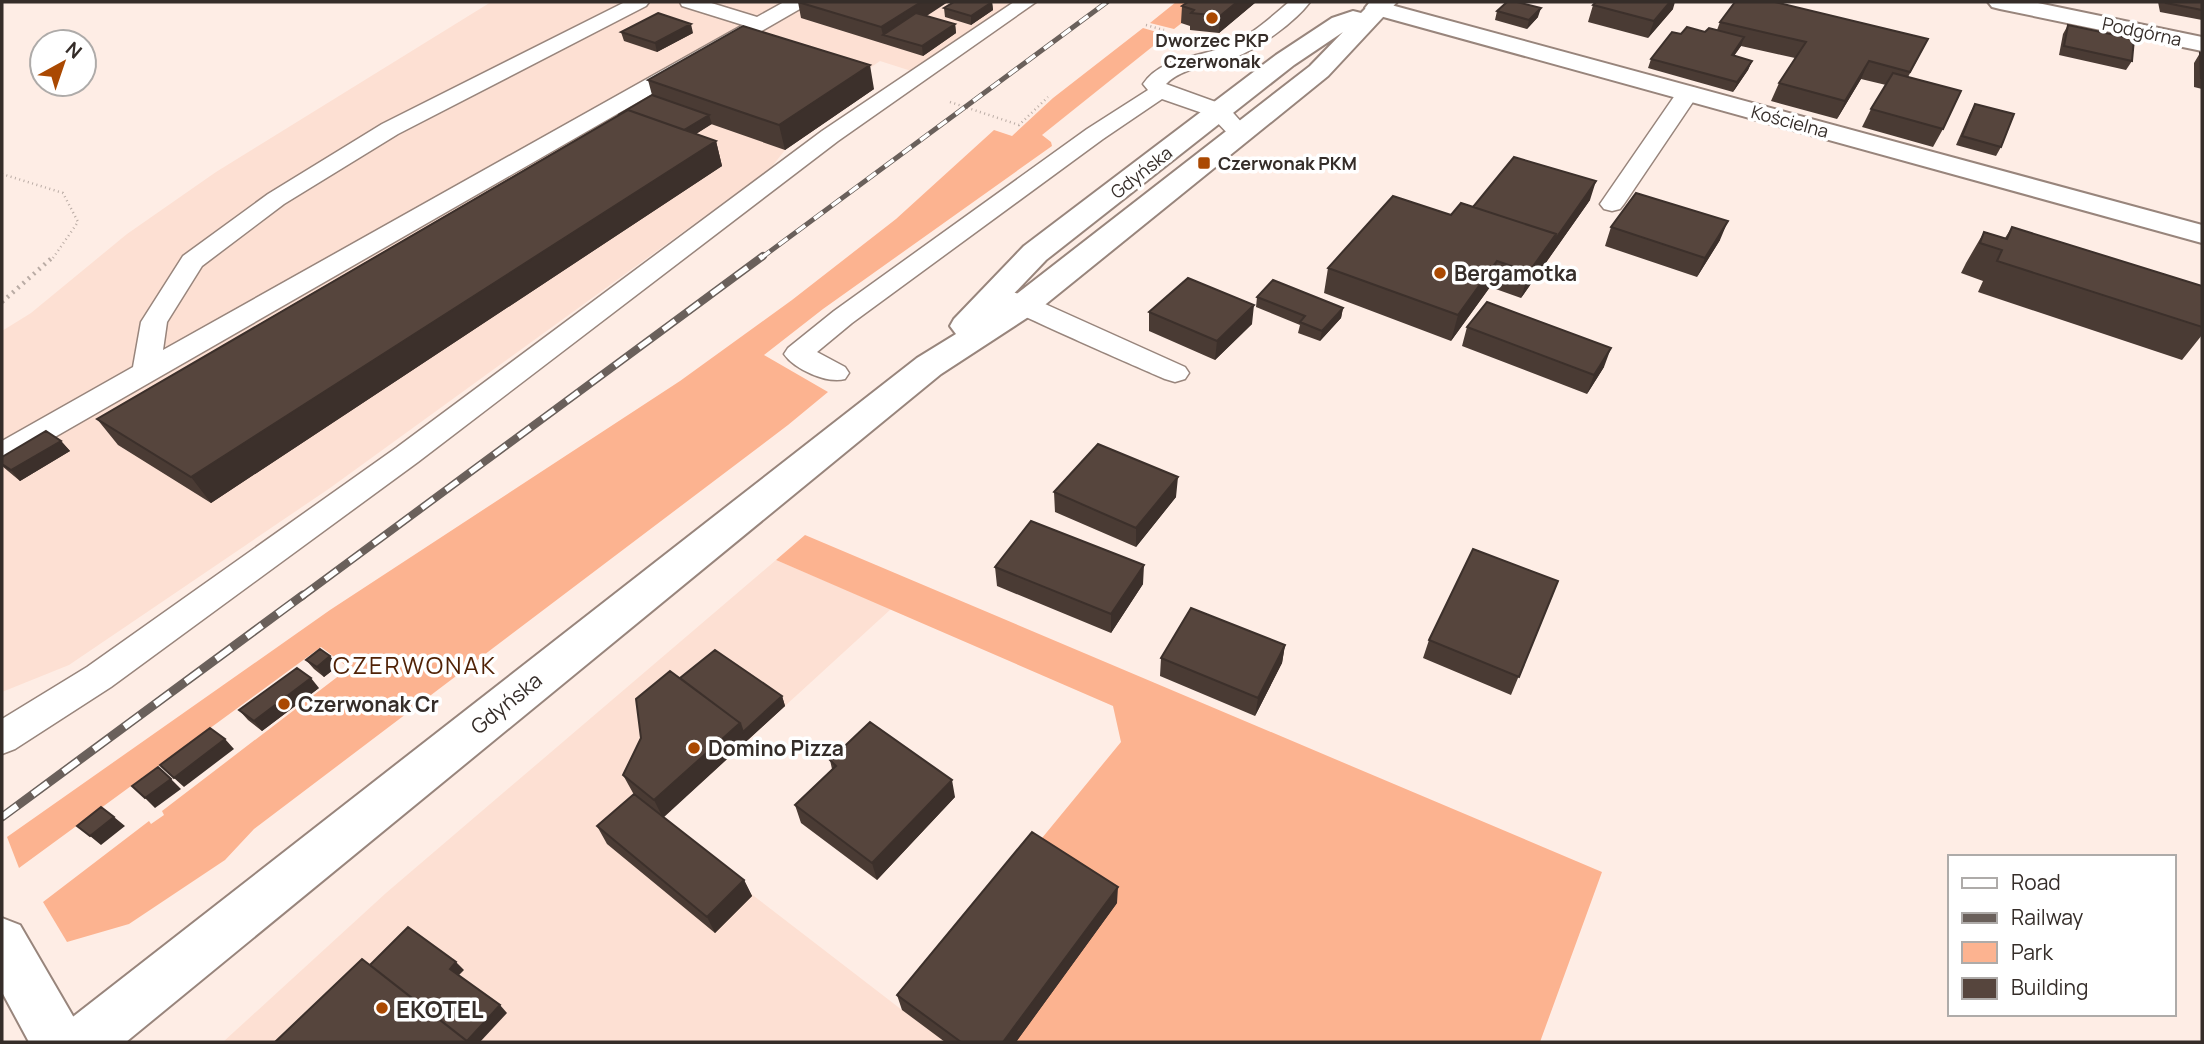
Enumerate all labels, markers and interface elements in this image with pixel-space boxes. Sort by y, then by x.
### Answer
marker: Dworzec PKP Czerwonak [1204,10,1220,26]
street label: Podgórna [2100,11,2184,51]
north arrow [28,28,98,98]
place label: Dworzec PKP Czerwonak [1155,28,1269,73]
text: N [60,36,88,64]
street label: Kościelna [1749,99,1831,143]
street label: Gdyńska [1105,140,1177,204]
place label: Czerwonak PKM [1218,151,1357,175]
marker: Czerwonak PKM [1196,155,1212,171]
place label: Bergamotka [1454,259,1577,287]
marker: Bergamotka [1432,265,1448,281]
district label: CZERWONAK [333,648,497,681]
street label: Gdyńska [465,666,547,740]
place label: Czerwonak Cr [298,690,439,718]
marker: Czerwonak Cr [276,696,292,712]
place label: Domino Pizza [708,734,844,762]
marker: Domino Pizza [686,740,702,756]
legend [1948,855,2176,1016]
text: Road [2011,868,2061,896]
text: Railway [2011,903,2083,931]
text: Park [2011,938,2053,966]
text: Building [2011,973,2088,1001]
place label: EKOTEL [396,992,484,1025]
marker: EKOTEL [374,1000,390,1016]

